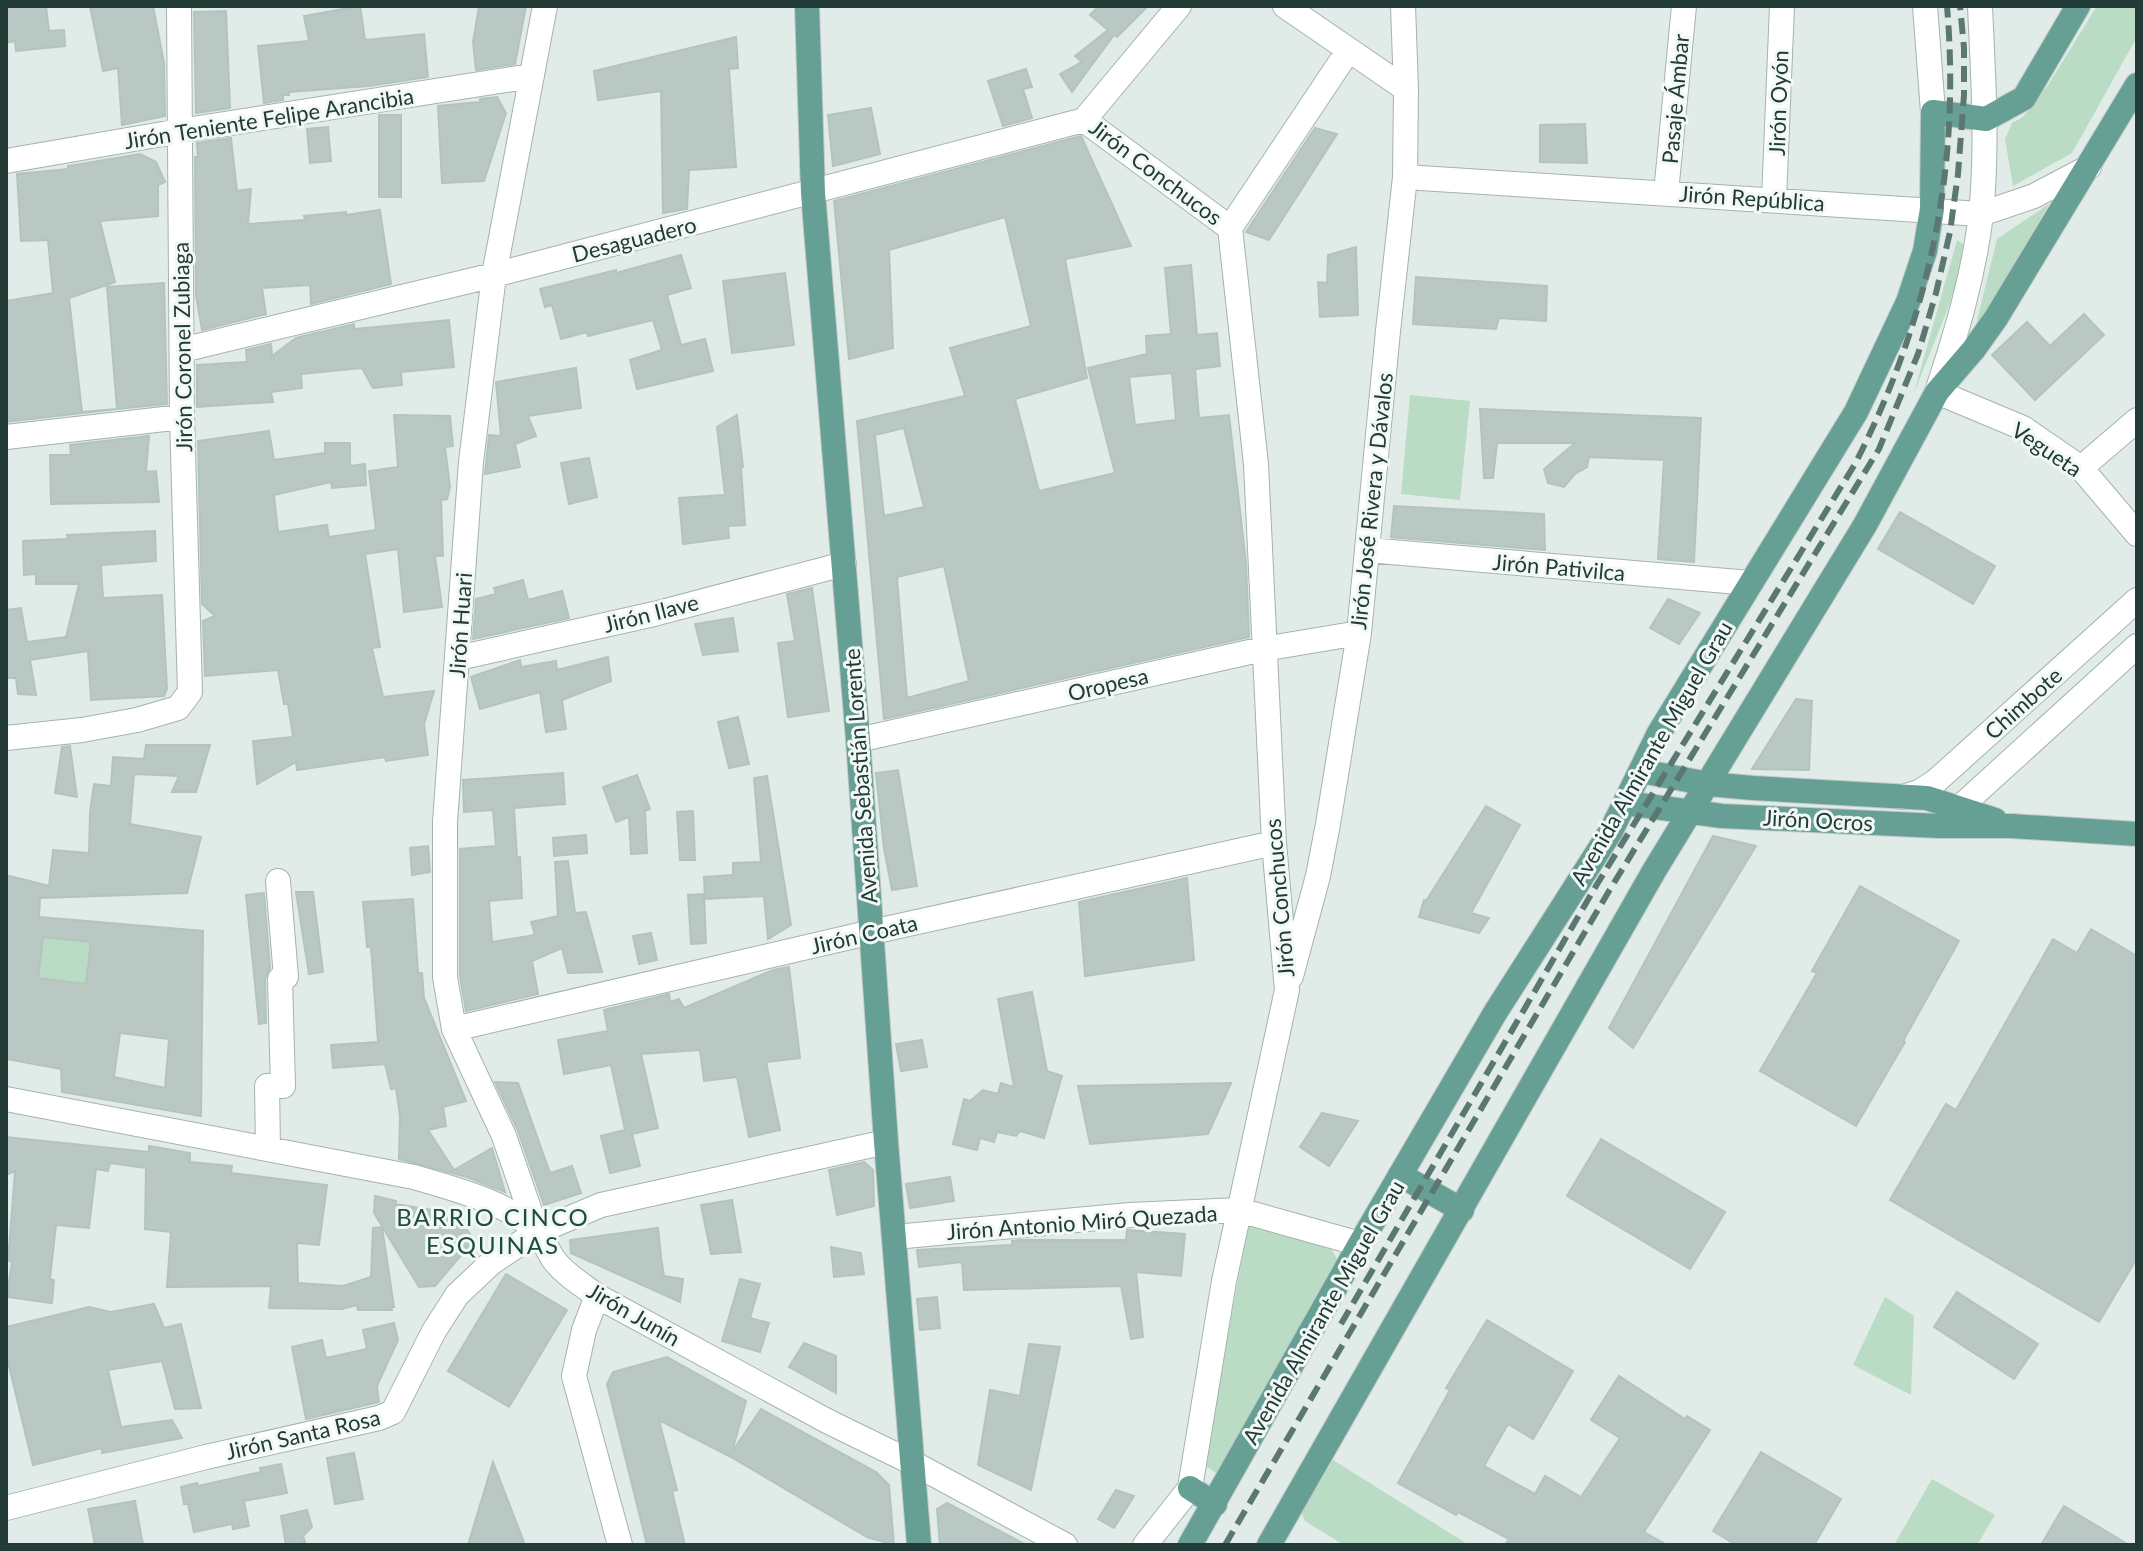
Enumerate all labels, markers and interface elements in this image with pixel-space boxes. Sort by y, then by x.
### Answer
street label: Pasaje Ámbar [1656,33,1694,165]
street label: Jirón Oyón [1763,50,1793,156]
street label: Jirón Teniente Felipe Arancibia [122,82,416,154]
street label: Jirón Conchucos [1084,113,1228,231]
street label: Jirón República [1678,179,1826,217]
street label: Desaguadero [569,211,699,267]
street label: Jirón Coronel Zubiaga [167,242,197,452]
street label: Jirón José Rivera y Dávalos [1344,371,1398,631]
street label: Vegueta [2007,416,2087,482]
street label: Jirón Pativilca [1492,548,1626,586]
street label: Jirón Huari [443,571,477,679]
street label: Jirón Ilave [601,588,701,638]
street label: Avenida Almirante Miguel Grau [1564,616,1738,890]
street label: Avenida Sebastián Lorente [838,648,882,904]
street label: Chimbote [1979,661,2067,745]
street label: Oropesa [1065,662,1151,706]
street label: Jirón Ocros [1762,804,1874,836]
street label: Jirón Conchucos [1259,818,1299,978]
street label: Jirón Coata [808,909,920,959]
street label: Avenida Almirante Miguel Grau [1236,1175,1410,1449]
street label: Jirón Antonio Miró Quezada [946,1199,1218,1245]
district label: BARRIO CINCO ESQUINAS [396,1202,590,1259]
street label: Jirón Junín [583,1277,685,1351]
street label: Jirón Santa Rosa [223,1403,383,1465]

